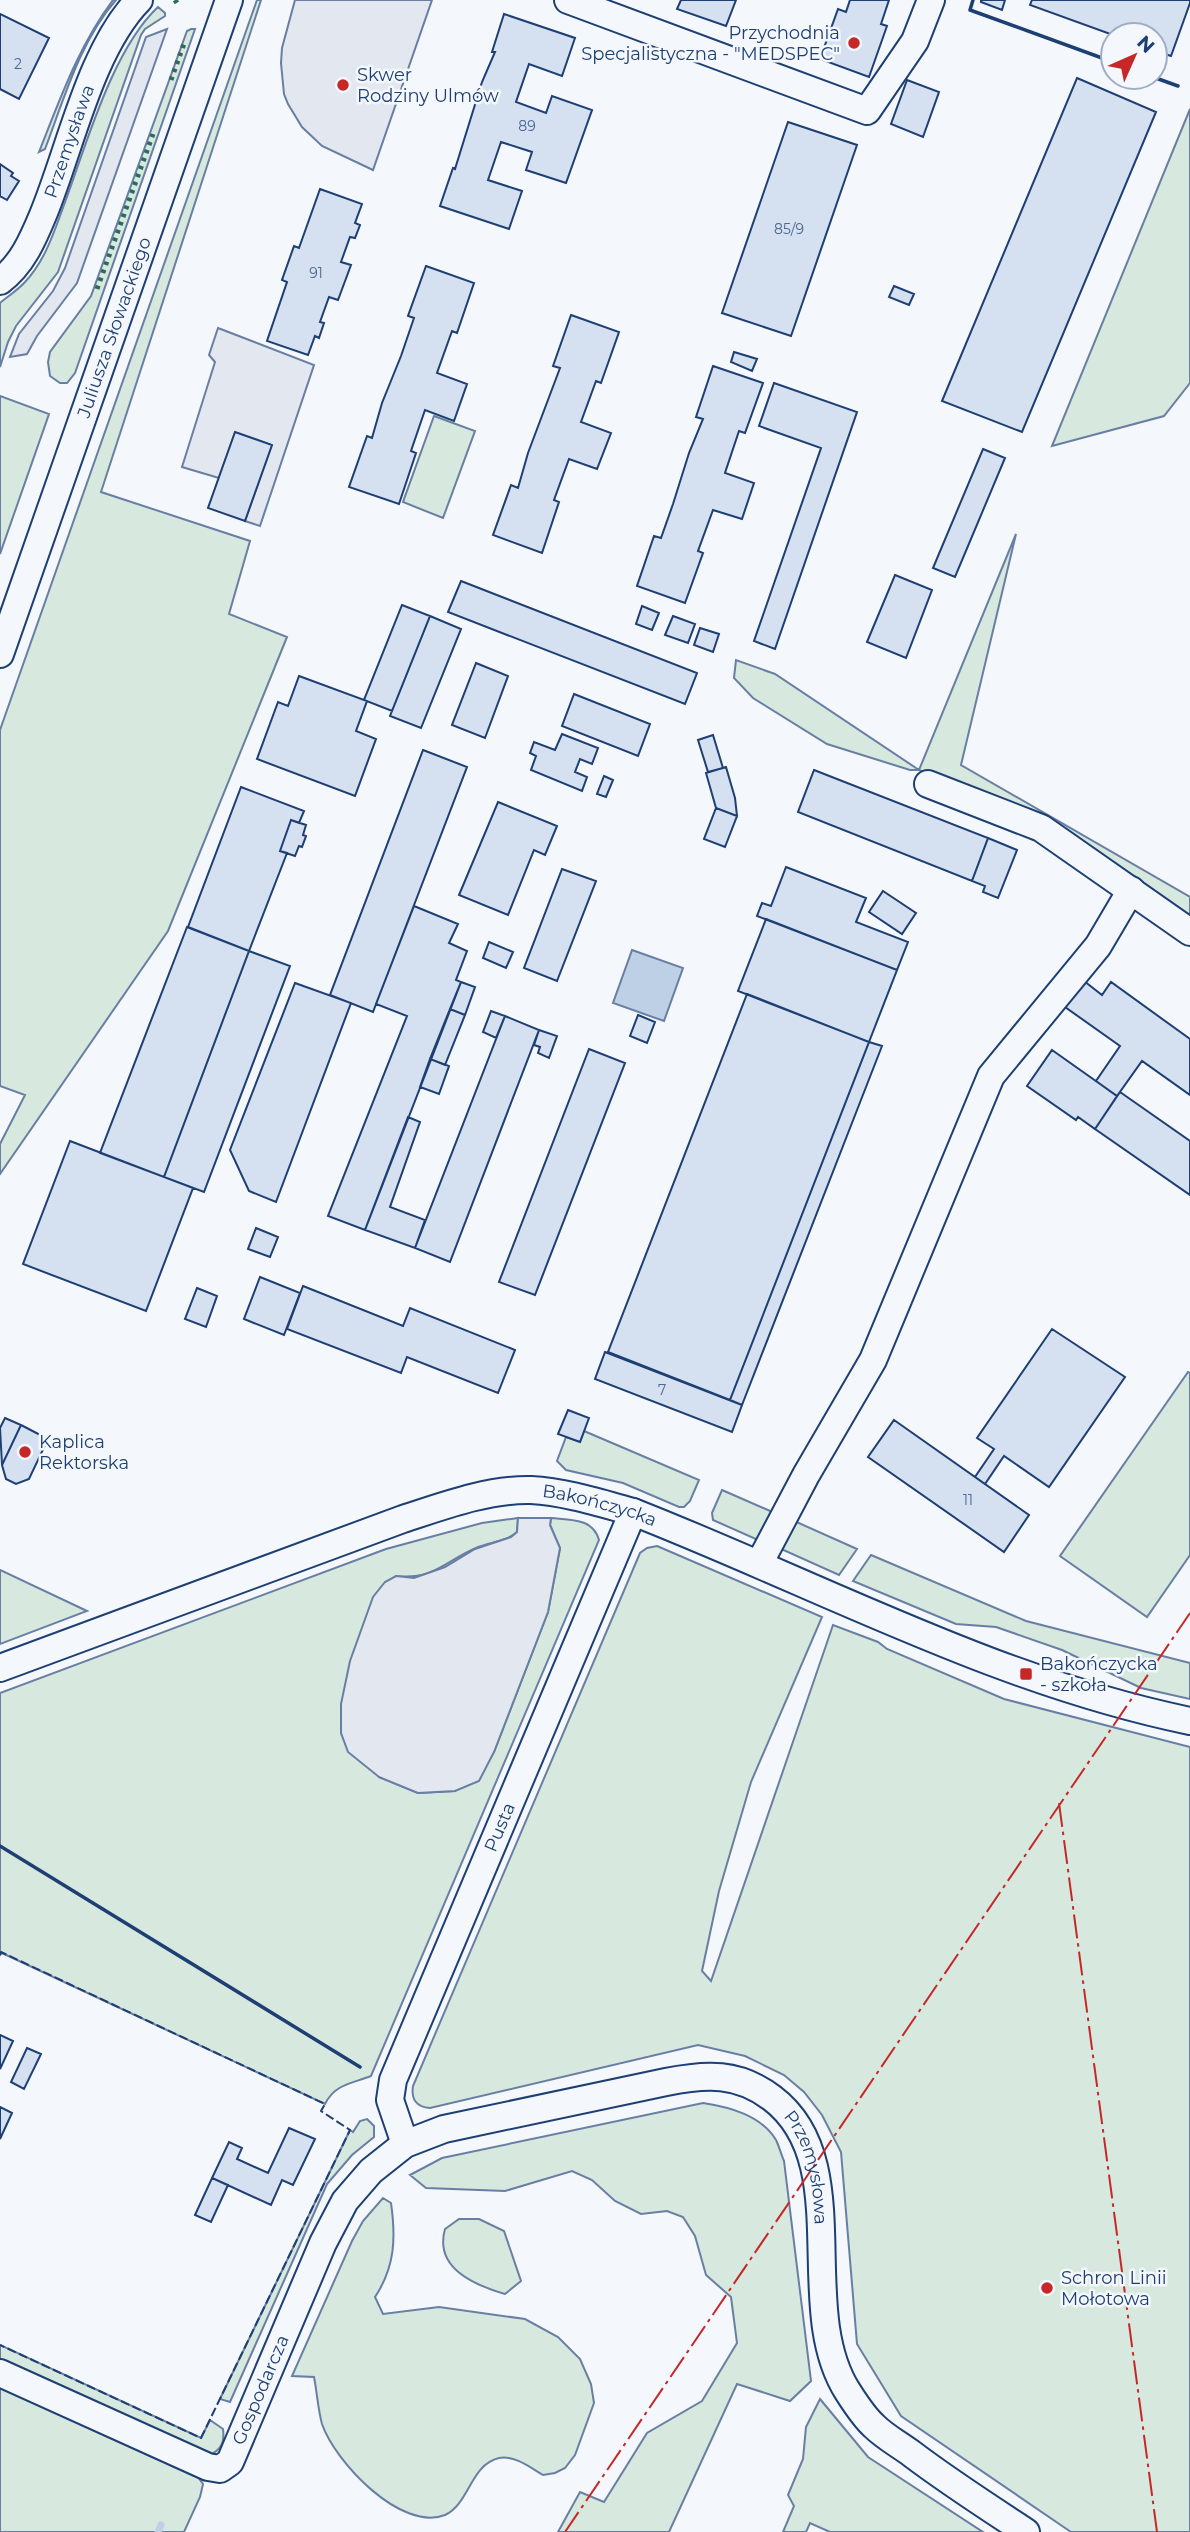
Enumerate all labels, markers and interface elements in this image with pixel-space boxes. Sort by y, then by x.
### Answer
north arrow [1099,21,1169,91]
place label: Przychodnia Specjalistyczna - "MEDSPEC" [581,22,840,65]
text: N [1132,31,1159,58]
marker: Przychodnia Specjalistyczna - "MEDSPEC" [846,35,862,51]
house number: 2 [14,55,22,73]
place label: Skwer Rodziny Ulmów [357,64,499,107]
marker: Skwer Rodziny Ulmów [335,77,351,93]
street label: Przemysława [40,81,99,201]
house number: 89 [518,117,536,135]
house number: 85/9 [774,220,804,238]
street label: Juliusza Słowackiego [72,234,156,422]
house number: 91 [309,264,323,282]
house number: 7 [658,1381,666,1399]
place label: Kaplica Rektorska [39,1431,129,1474]
marker: Kaplica Rektorska [17,1444,33,1460]
street label: Bakończycka [541,1480,660,1531]
house number: 11 [963,1491,973,1509]
place label: Bakończycka - szkoła [1040,1653,1158,1696]
marker: Bakończycka - szkoła [1018,1666,1034,1682]
street label: Pusta [480,1799,520,1855]
street label: Przemysłowa [779,2106,832,2225]
place label: Schron Linii Mołotowa [1061,2267,1167,2310]
marker: Schron Linii Mołotowa [1039,2280,1055,2296]
street label: Gospodarcza [228,2332,294,2448]

